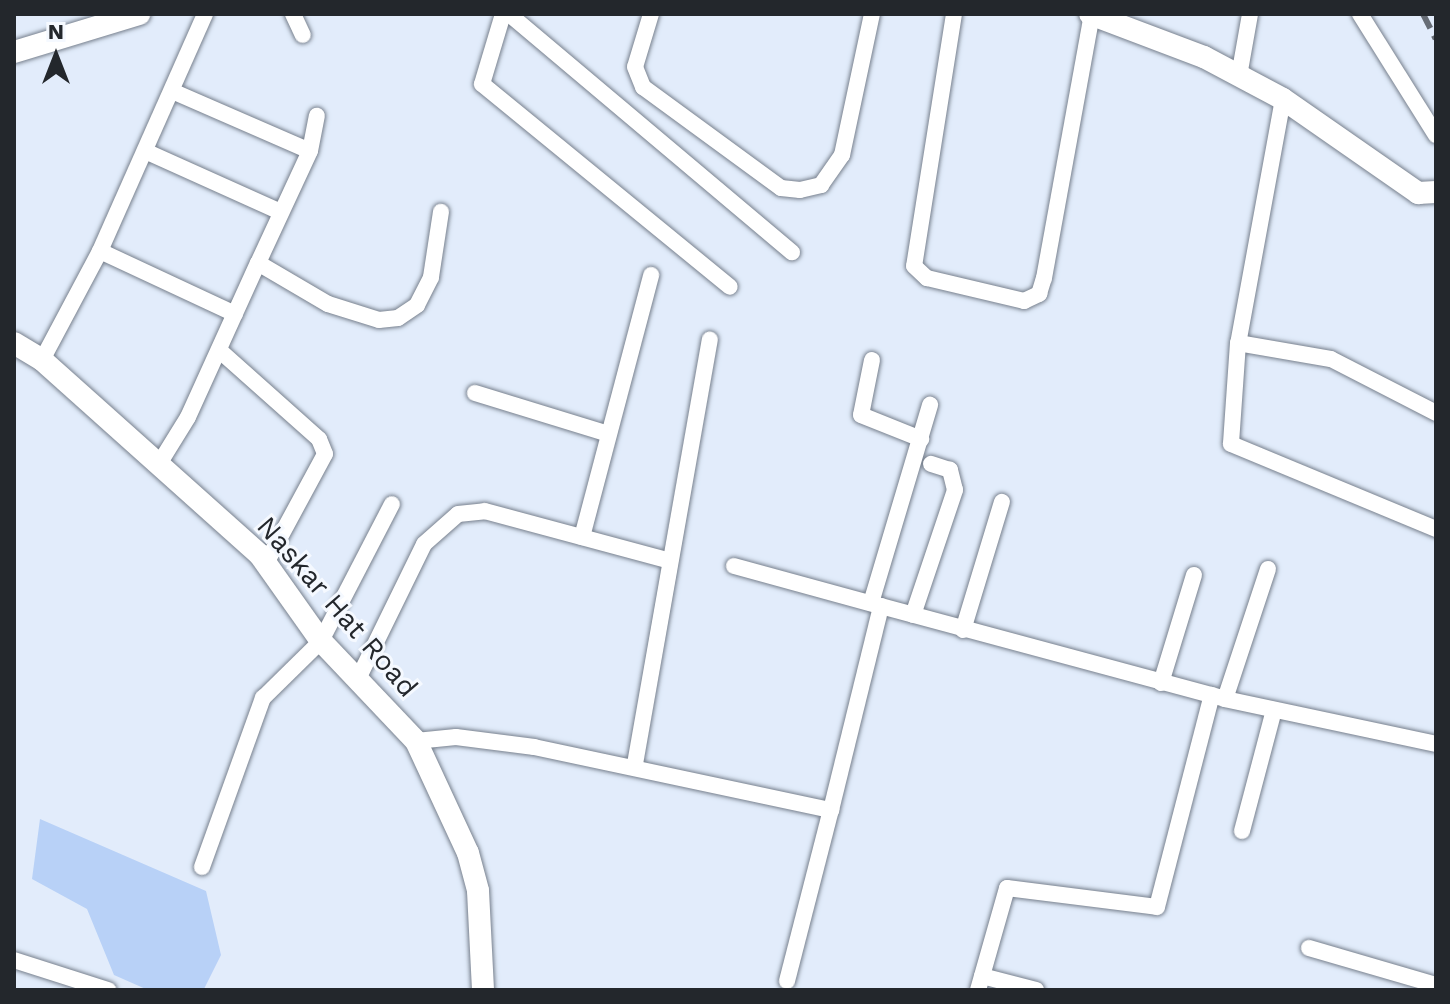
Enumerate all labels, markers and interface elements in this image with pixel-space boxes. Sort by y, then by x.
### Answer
north arrow [16,16,96,96]
text: N [48,19,64,44]
street label: Naskar Hat Road [249,510,425,704]

